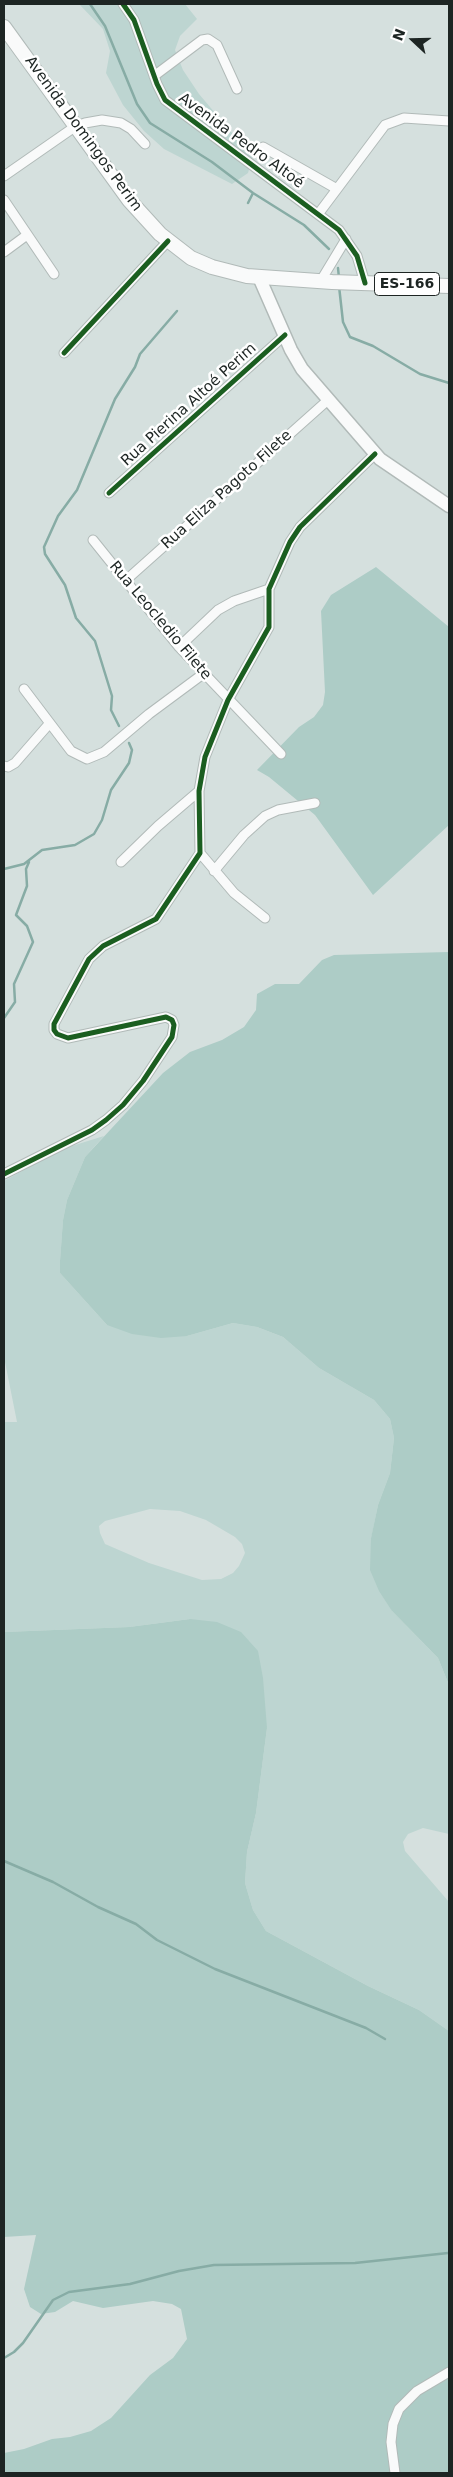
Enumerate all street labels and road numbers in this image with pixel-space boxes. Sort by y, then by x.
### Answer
street label: Avenida Domingos Perim [21,53,145,215]
street label: Avenida Pedro Altoé [175,90,307,192]
road number: ES-166 [374,272,440,296]
street label: Rua Pierina Altoé Perim [118,340,260,470]
street label: Rua Eliza Pagoto Filete [158,427,296,553]
street label: Rua Leocledio Filete [105,558,215,684]

